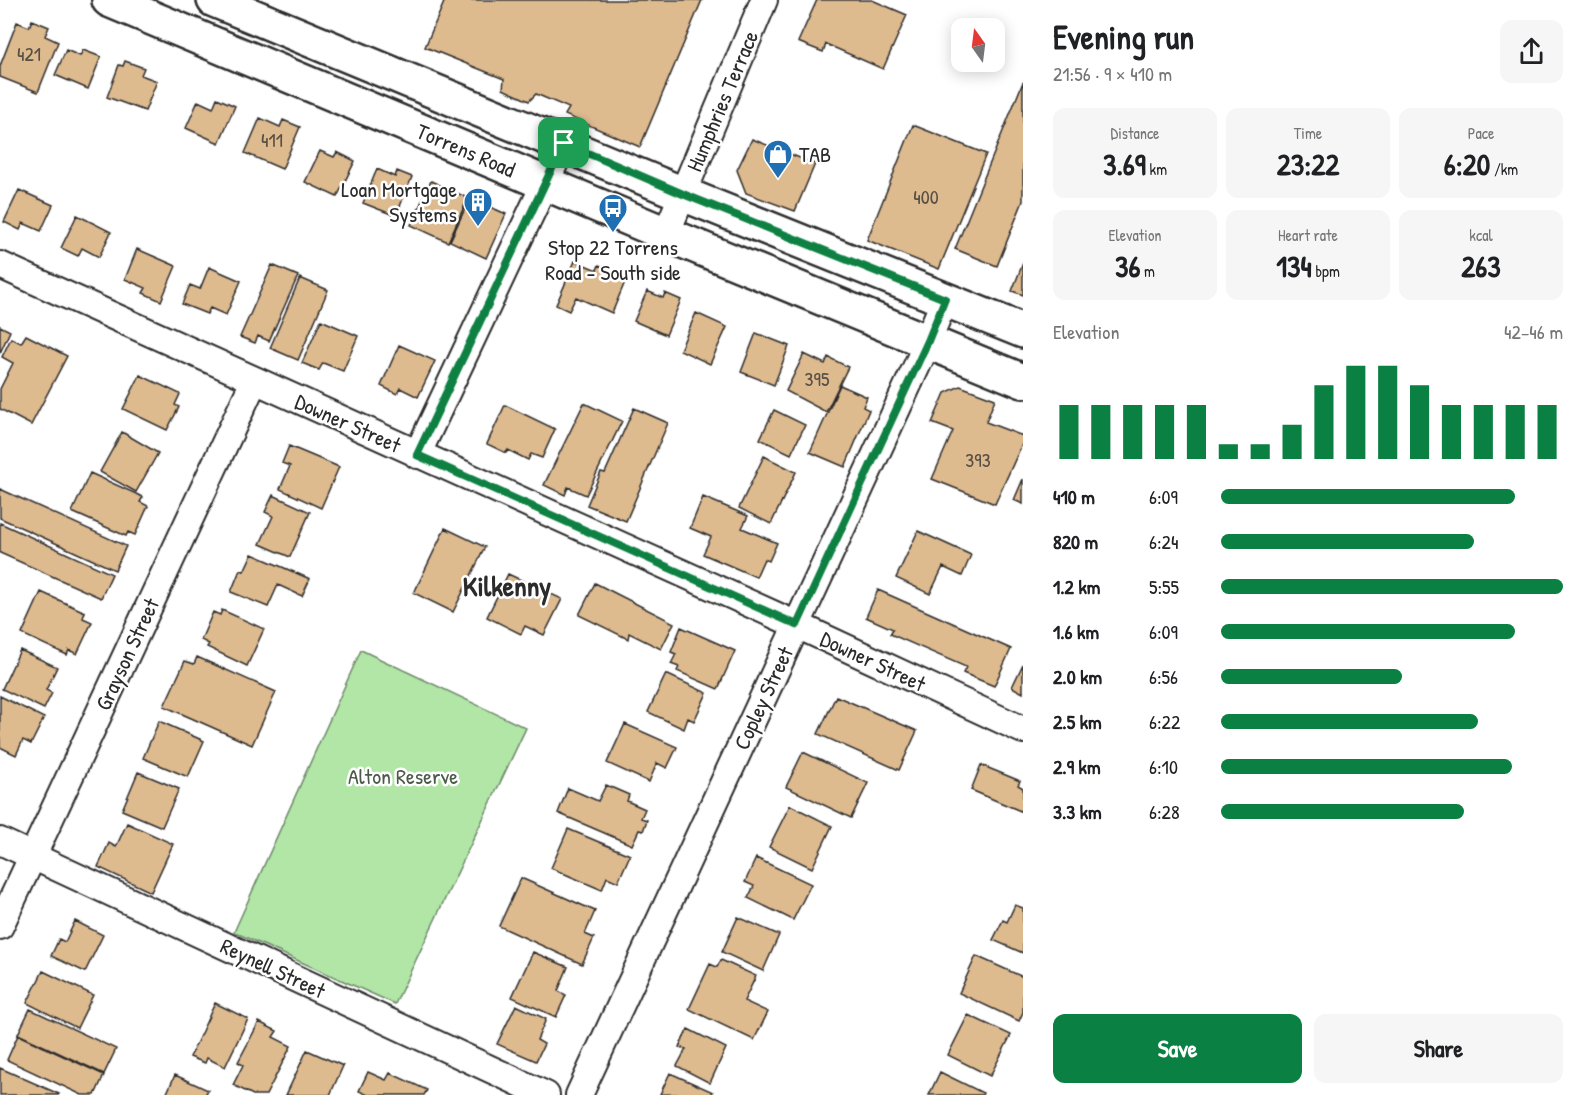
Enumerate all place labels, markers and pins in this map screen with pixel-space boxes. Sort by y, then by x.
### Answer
pin [538,117,589,168]
shop icon: TAB [762,138,794,180]
place label: TAB [799,139,831,169]
place label: Loan Mortgage Systems [341,174,457,229]
building icon: Loan Mortgage Systems [462,186,494,228]
bus stop icon: Stop 22 Torrens Road - South side [597,192,629,234]
place label: Stop 22 Torrens Road - South side [545,232,681,287]

